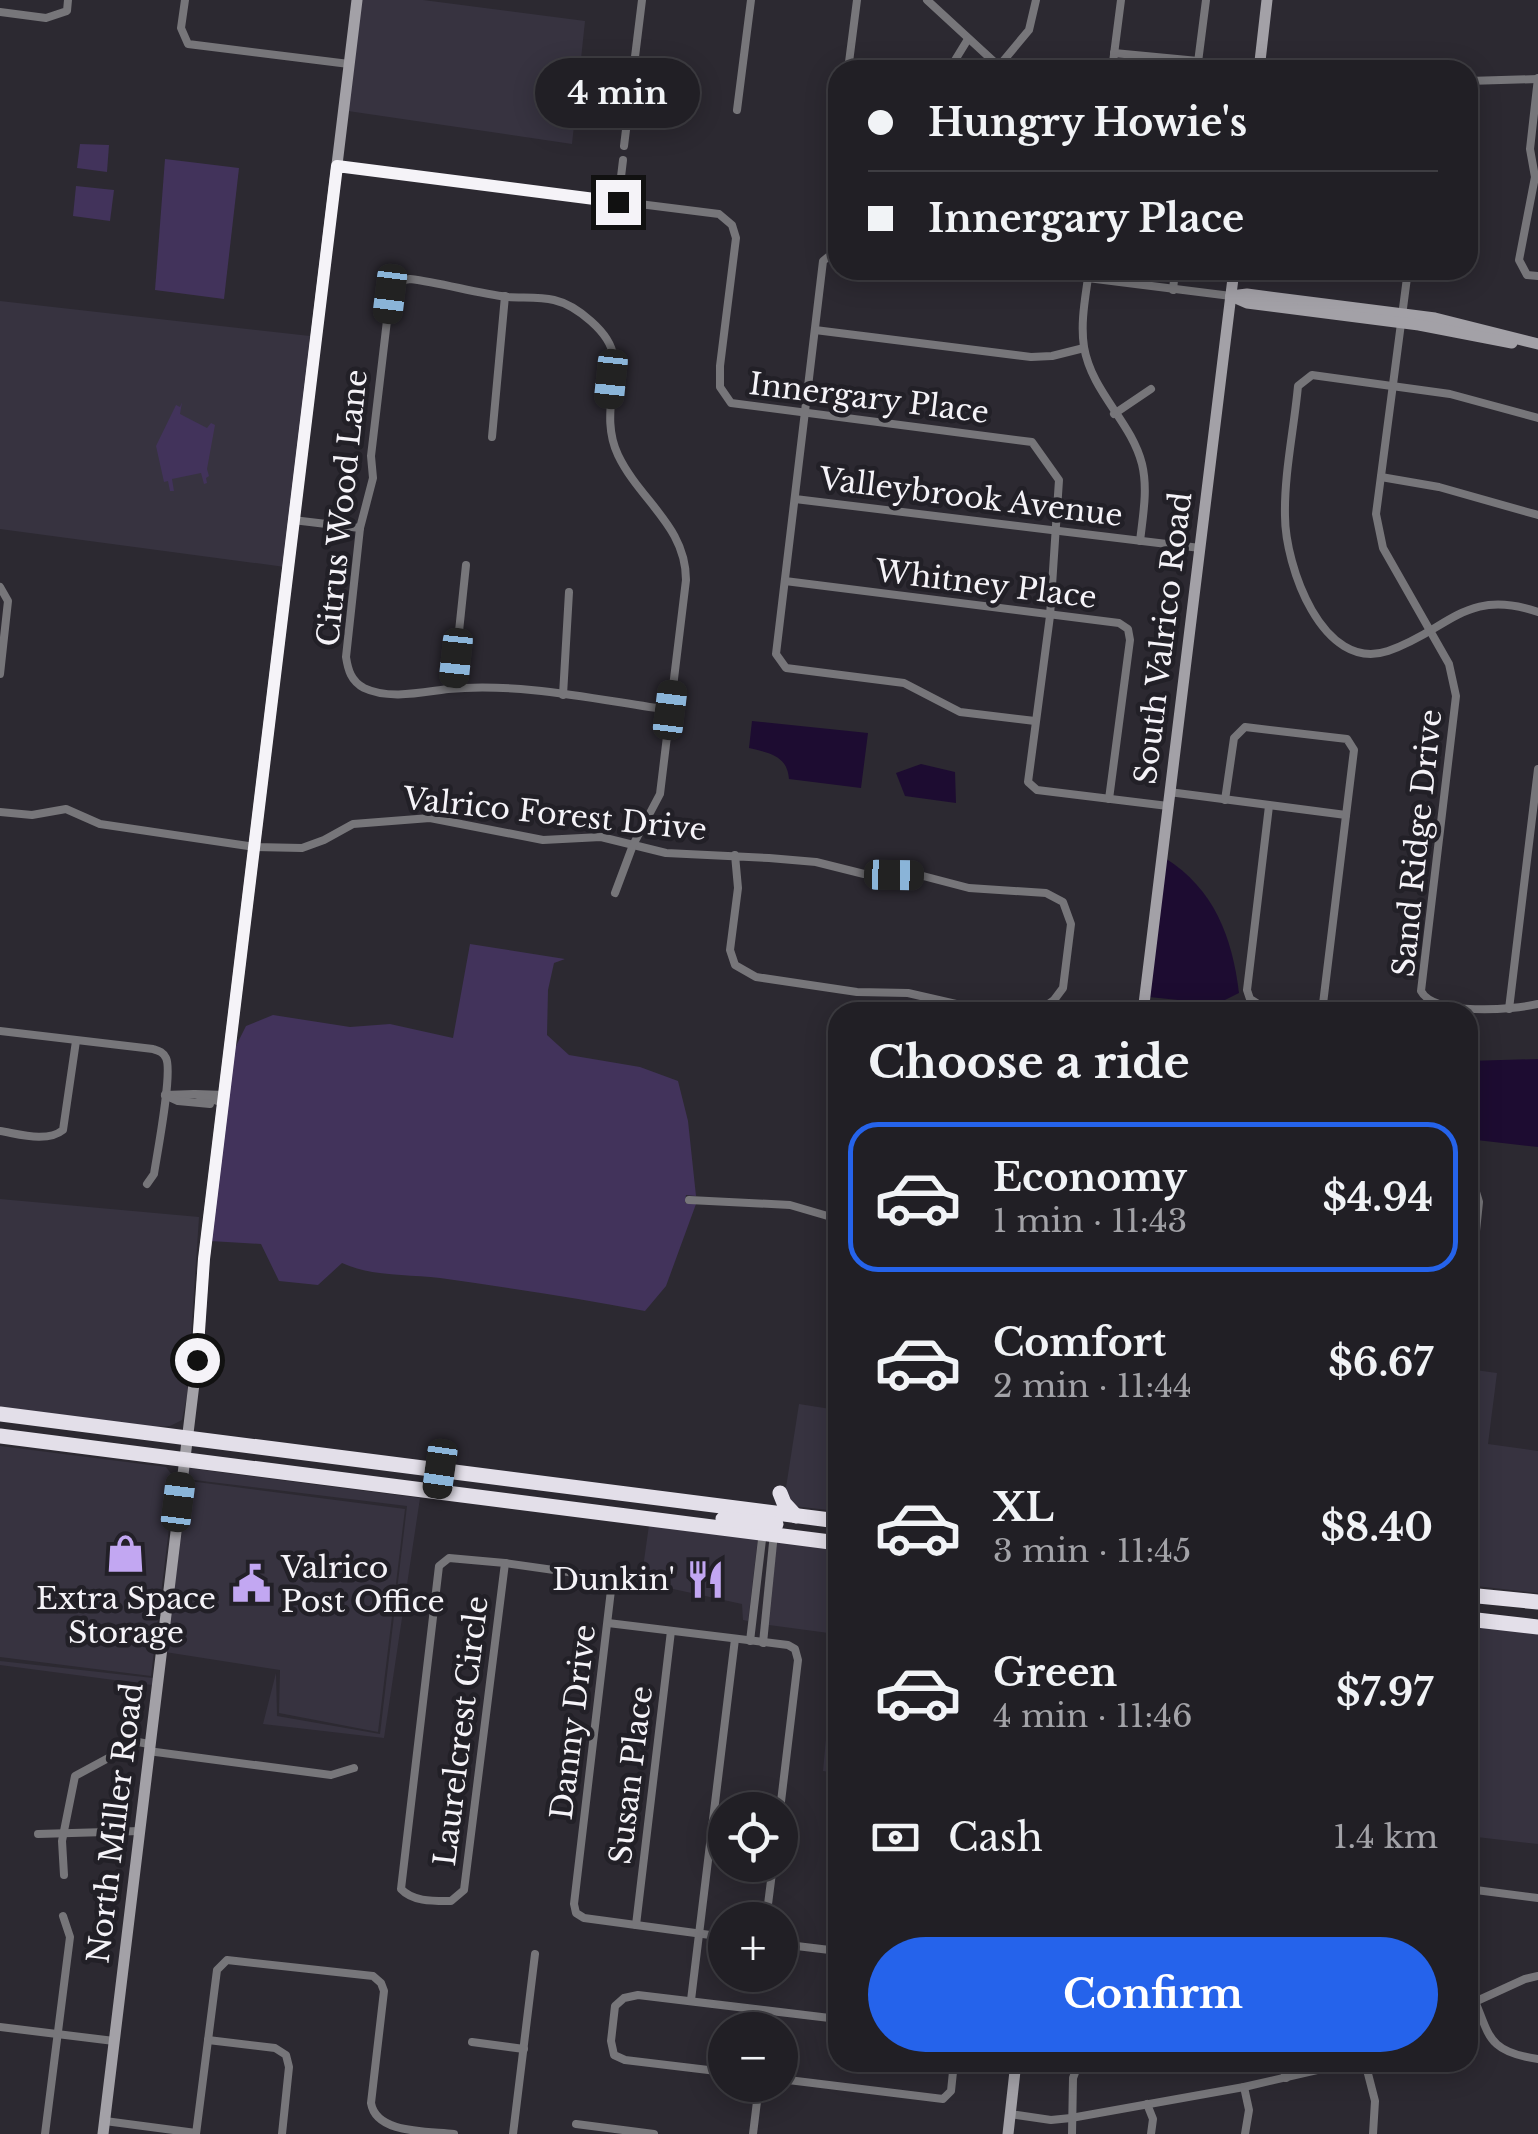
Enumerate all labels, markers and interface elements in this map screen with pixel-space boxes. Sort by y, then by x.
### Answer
callout: 4 min [536,57,700,127]
text: 4 min [568,73,667,113]
text: Hungry Howie's [928,99,1247,146]
route end [596,180,641,225]
text: Innergary Place [928,195,1244,242]
car [371,262,409,326]
car [593,348,629,410]
street label: Innergary Place [747,365,991,431]
street label: Citrus Wood Lane [309,368,375,648]
street label: Valleybrook Avenue [816,460,1125,534]
street label: South Valrico Road [1127,490,1199,786]
street label: Whitney Place [872,552,1099,616]
car [438,627,474,689]
car [651,678,689,742]
street label: Sand Ridge Drive [1385,707,1449,979]
street label: Valrico Forest Drive [400,780,709,848]
car [864,859,924,891]
text: Choose a ride [868,1034,1190,1090]
icon: car [873,1152,963,1242]
text: Economy [993,1154,1187,1201]
text: $4.94 [1323,1174,1433,1221]
text: 1 min · 11:43 [993,1201,1187,1241]
icon: car [873,1317,963,1407]
text: Comfort [993,1319,1166,1366]
route start [175,1338,220,1383]
text: $6.67 [1328,1339,1433,1386]
text: 2 min · 11:44 [993,1366,1192,1406]
car [421,1437,459,1501]
car [159,1470,197,1534]
icon: car [873,1482,963,1572]
text: XL [993,1484,1054,1531]
text: $8.40 [1321,1504,1433,1551]
text: 3 min · 11:45 [993,1531,1191,1571]
shop icon: Extra Space Storage [105,1533,147,1575]
place label: Valrico Post Office [280,1549,445,1620]
restaurant icon: Dunkin' [684,1558,726,1600]
place label: Dunkin' [553,1561,675,1598]
public building icon: Valrico Post Office [230,1563,272,1605]
place label: Extra Space Storage [36,1580,216,1651]
street label: Laurelcrest Circle [426,1594,496,1868]
street label: Danny Drive [543,1622,603,1822]
icon: car [873,1647,963,1737]
text: Green [993,1649,1117,1696]
text: $7.97 [1336,1669,1433,1716]
street label: North Miller Road [79,1681,151,1965]
street label: Susan Place [602,1684,660,1866]
text: 4 min · 11:46 [993,1696,1193,1736]
map controls [708,1792,798,2102]
button: locate [708,1792,798,1882]
icon: cash [868,1810,923,1865]
text: Cash [948,1814,1043,1861]
text: 1.4 km [1333,1817,1438,1857]
button: + [708,1902,798,1992]
button: Confirm [868,1937,1438,2052]
button: − [708,2012,798,2102]

